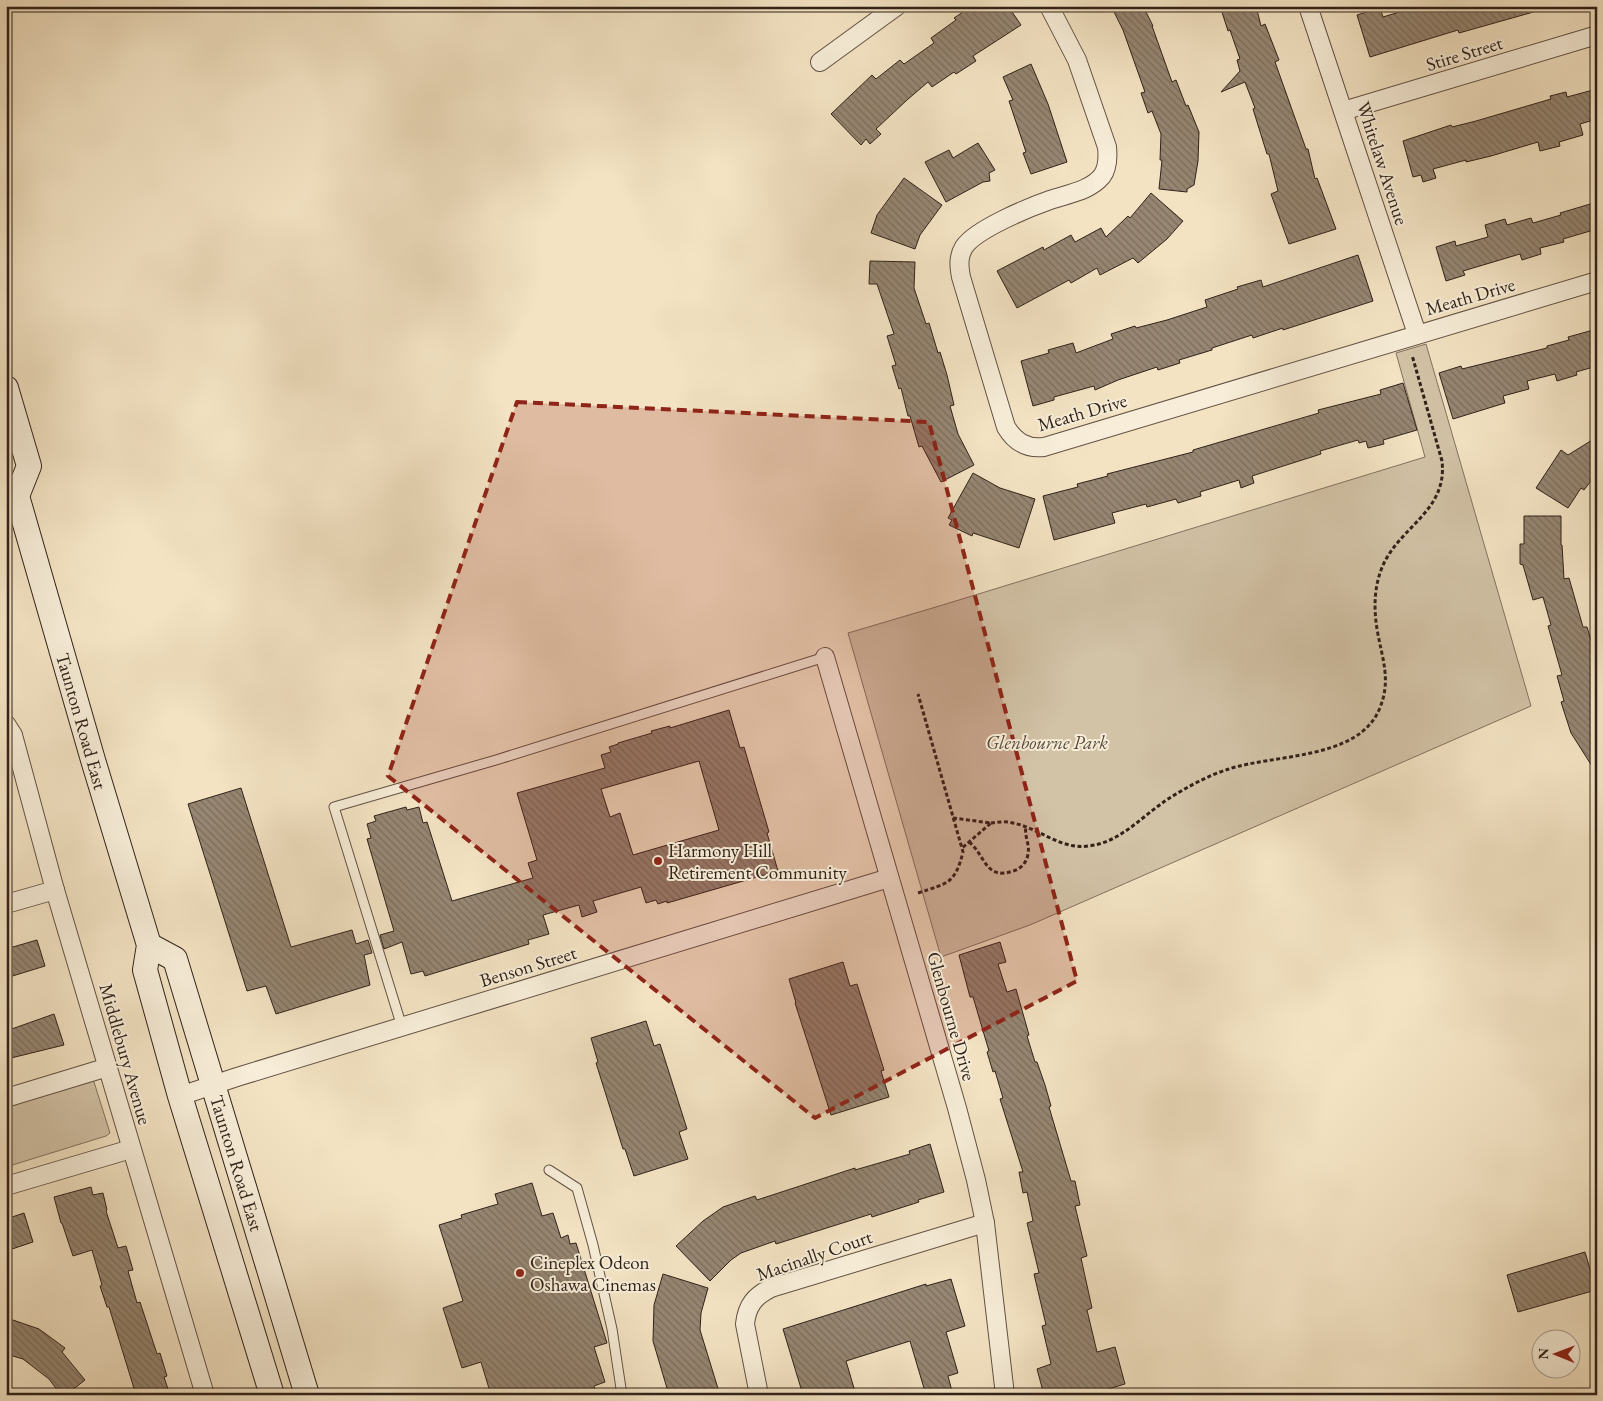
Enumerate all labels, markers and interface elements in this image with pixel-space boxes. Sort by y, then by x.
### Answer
street label: Stire Street [1423,30,1505,77]
street label: Whitelaw Avenue [1351,98,1414,228]
street label: Meath Drive [1423,272,1518,321]
street label: Meath Drive [1035,388,1130,437]
street label: Taunton Road East [50,650,113,792]
park label: Glenbourne Park [986,730,1108,755]
place label: Harmony Hill Retirement Community [668,838,847,885]
marker: Harmony Hill Retirement Community [652,855,664,867]
street label: Benson Street [477,940,580,993]
street label: Glenbourne Drive [921,949,982,1084]
street label: Middlebury Avenue [93,981,158,1128]
street label: Taunton Road East [204,1092,269,1234]
street label: Macinally Court [753,1224,875,1287]
place label: Cineplex Odeon Oshawa Cinemas [530,1250,656,1297]
marker: Cineplex Odeon Oshawa Cinemas [514,1267,526,1279]
north arrow [1530,1328,1580,1378]
text: N [1534,1347,1552,1360]

